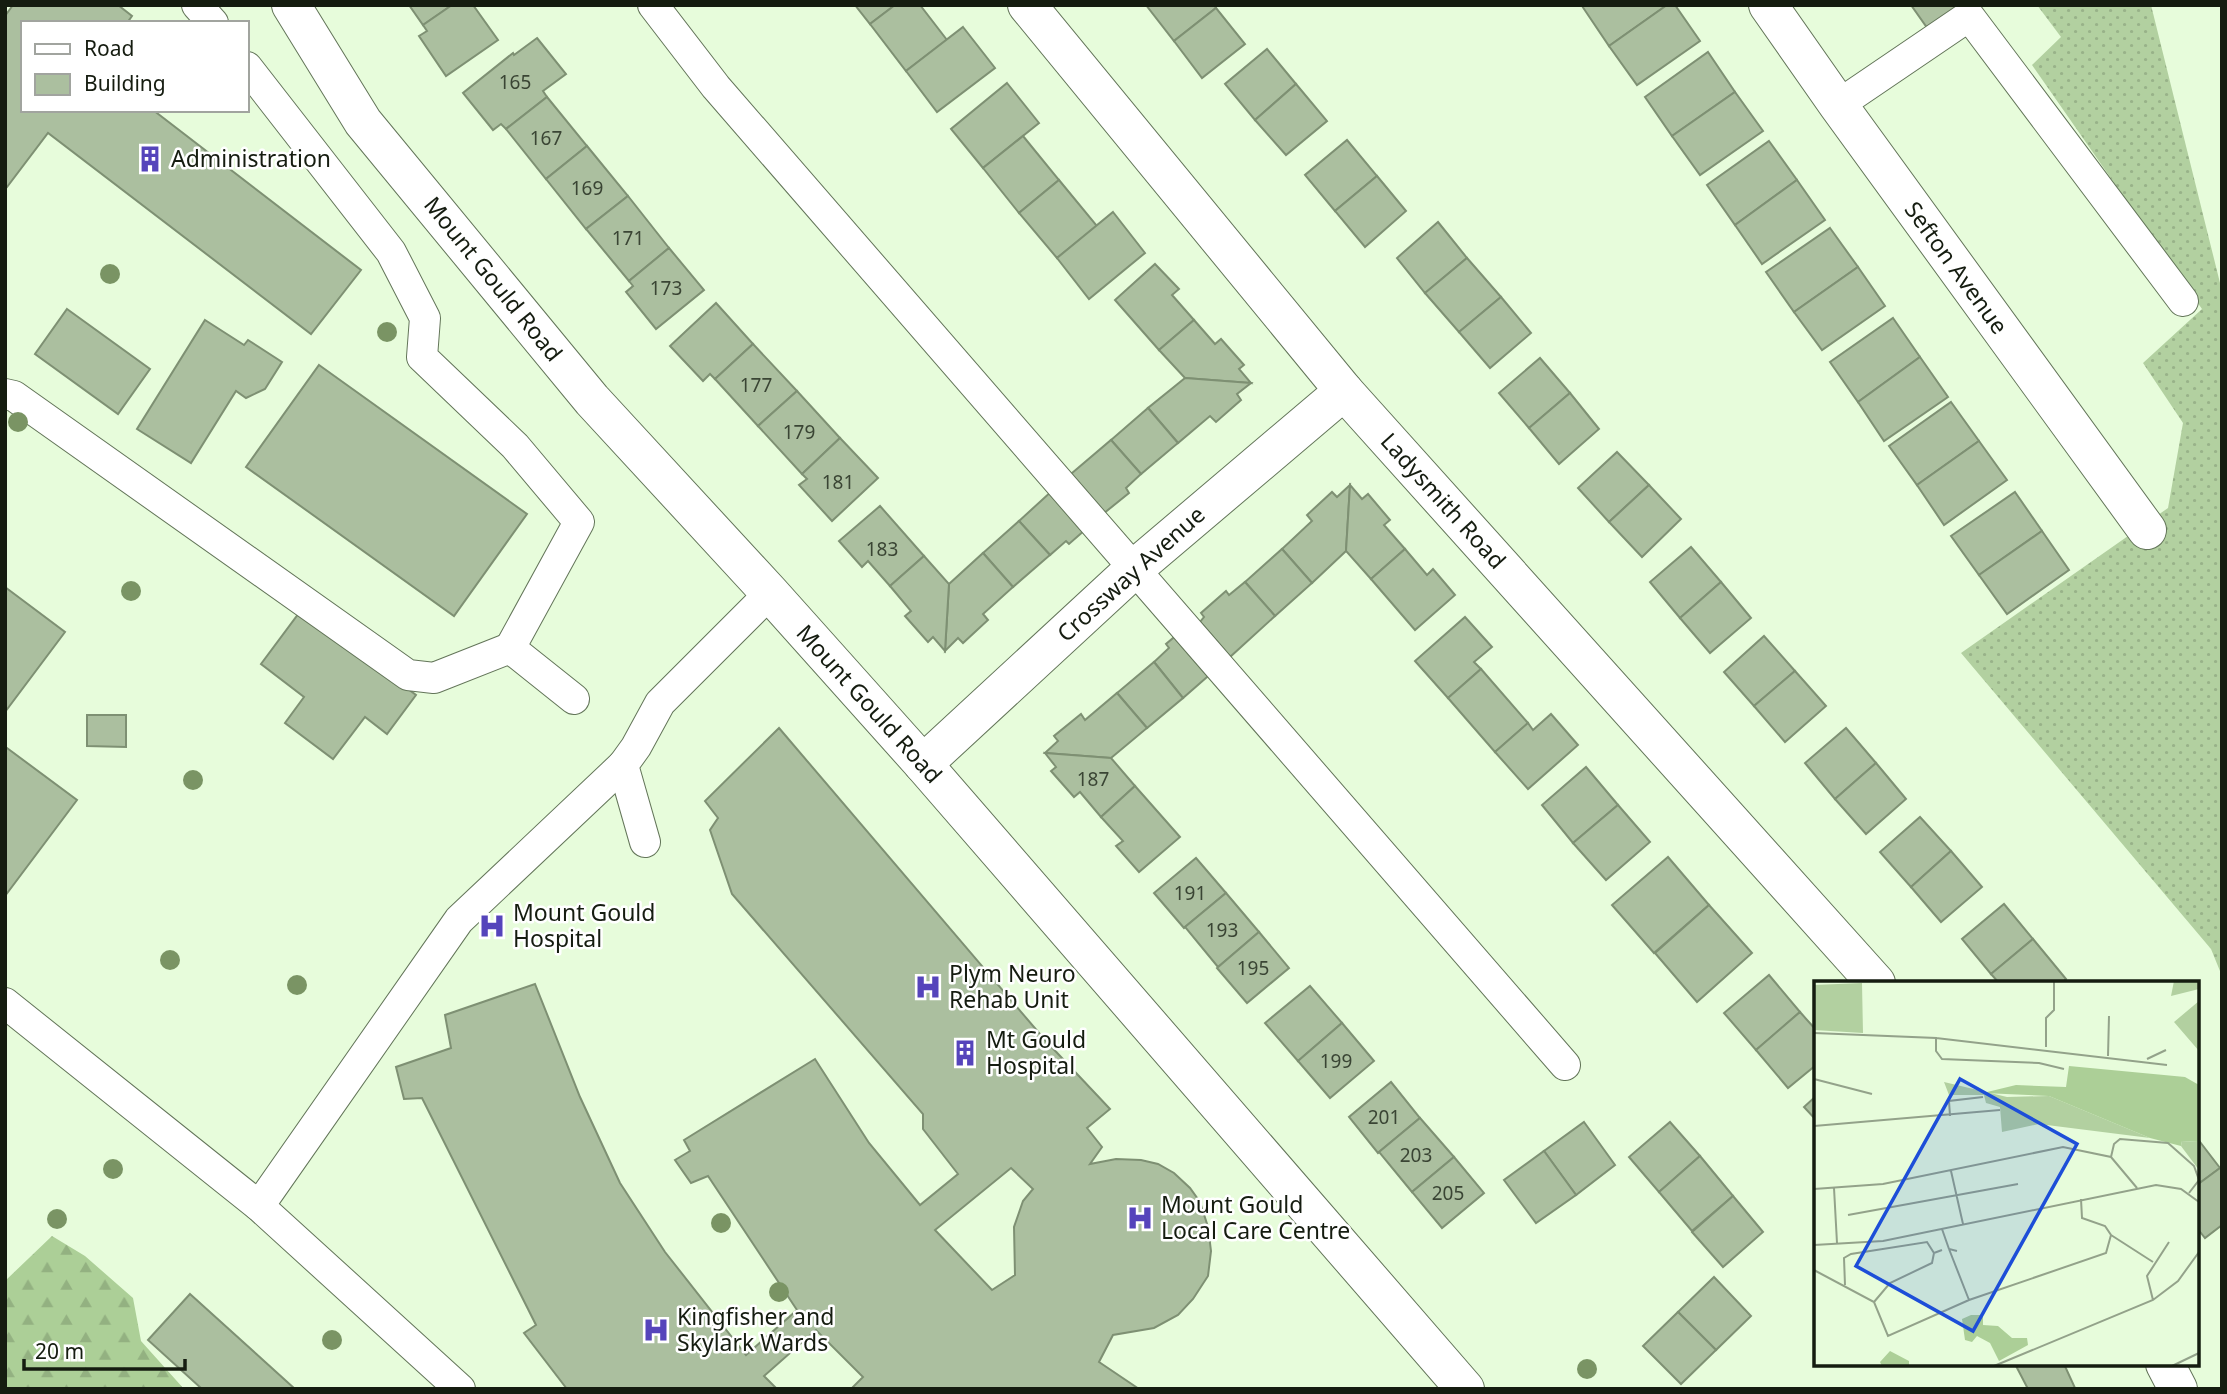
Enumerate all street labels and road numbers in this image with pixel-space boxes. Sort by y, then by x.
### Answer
street label: Mount Gould Road [417,189,570,368]
street label: Sefton Avenue [1898,195,2016,340]
street label: Ladysmith Road [1374,425,1514,575]
street label: Crossway Avenue [1049,498,1211,648]
street label: Mount Gould Road [790,617,950,790]

